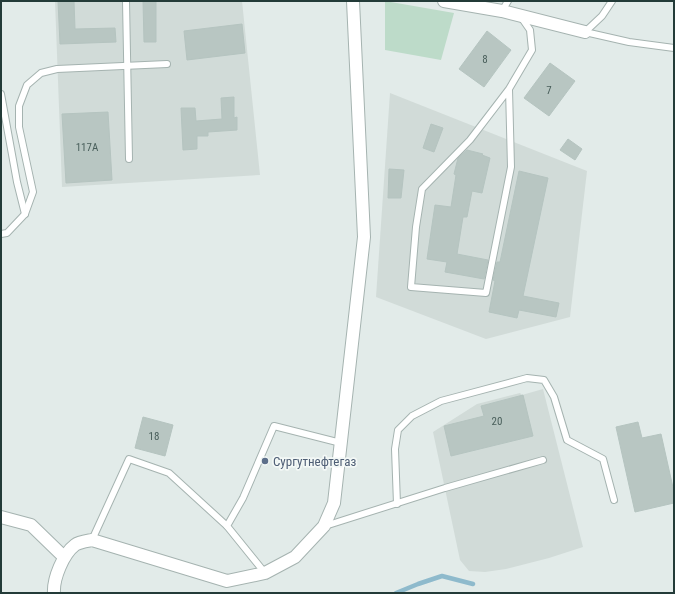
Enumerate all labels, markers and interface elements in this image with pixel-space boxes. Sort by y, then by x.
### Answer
house number: 8 [482,53,488,66]
house number: 7 [546,84,552,97]
house number: 117А [76,141,99,154]
house number: 20 [492,415,502,428]
house number: 18 [149,430,159,443]
place label: Сургутнефтегаз [273,454,357,469]
marker: Сургутнефтегаз [260,456,270,466]

